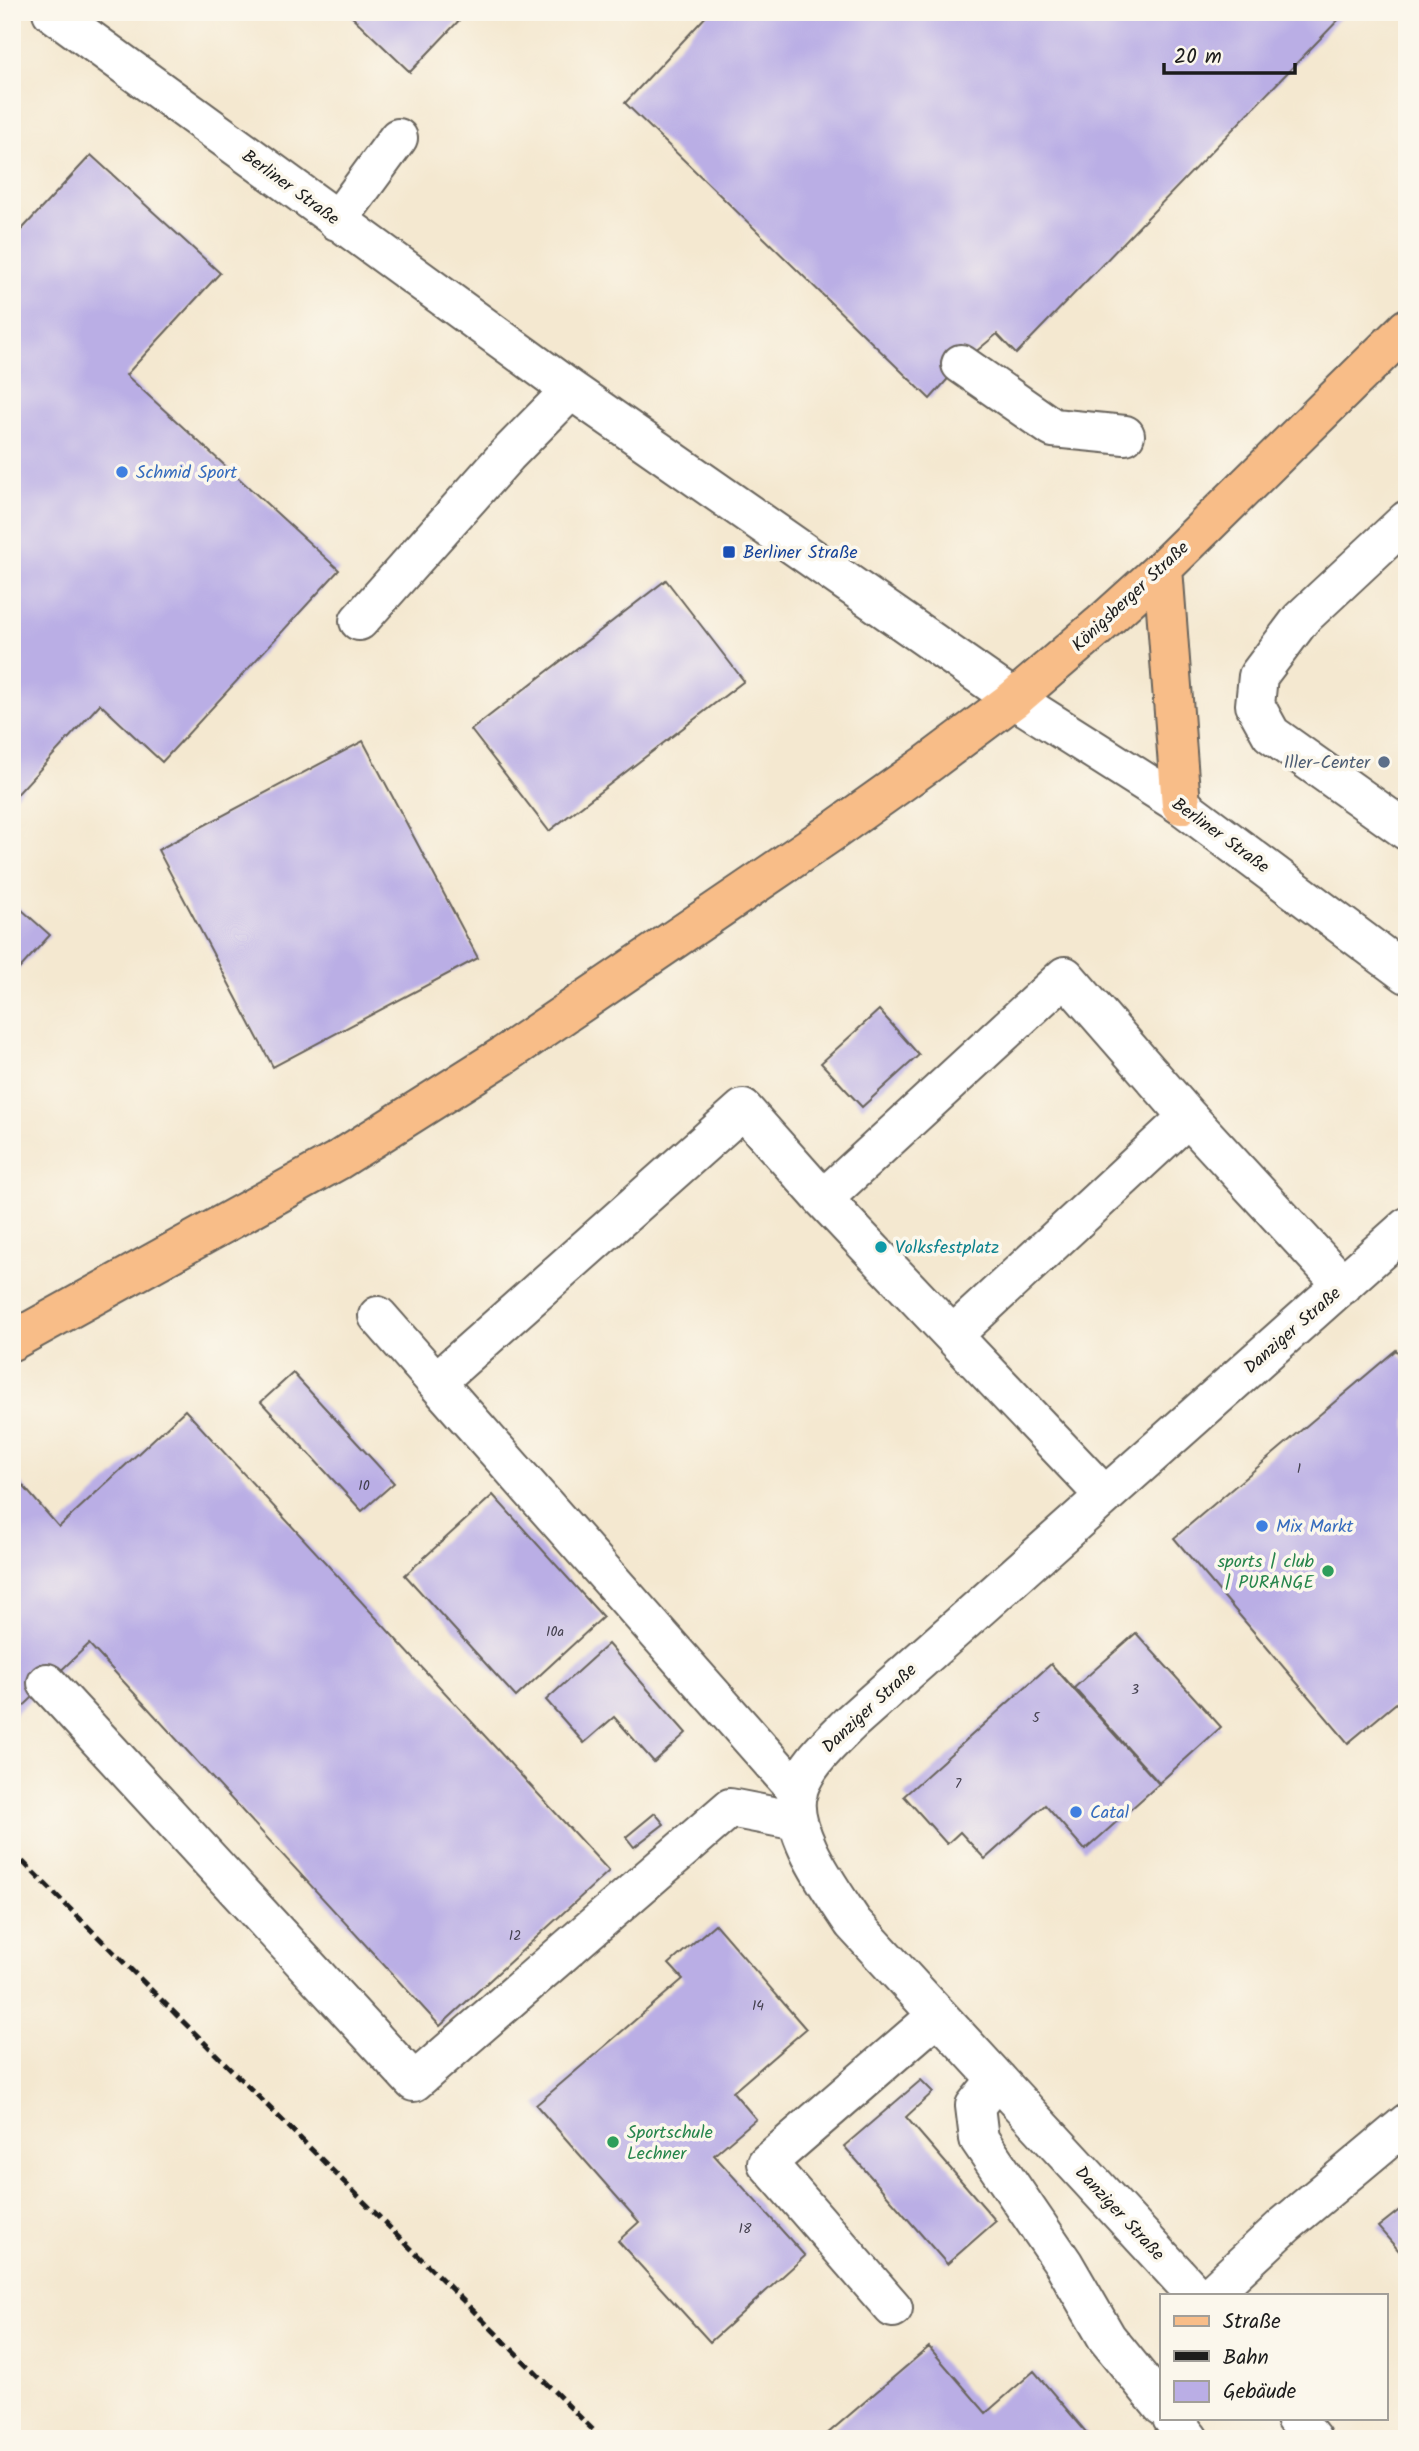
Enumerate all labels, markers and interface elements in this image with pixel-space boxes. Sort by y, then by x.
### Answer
scale bar [1164,32,1295,76]
text: 20 m [1174,41,1222,74]
street label: Berliner Straße [235,143,345,234]
place label: Schmid Sport [136,459,238,488]
marker: Schmid Sport [114,464,130,480]
street label: Königsberger Straße [1066,535,1196,659]
place label: Berliner Straße [743,539,858,568]
marker: Berliner Straße [721,544,737,560]
place label: Iller-Center [1284,749,1371,778]
marker: Iller-Center [1376,754,1392,770]
street label: Berliner Straße [1165,791,1275,882]
place label: Volksfestplatz [895,1234,999,1263]
marker: Volksfestplatz [873,1239,889,1255]
street label: Danziger Straße [1238,1280,1348,1382]
house number: 1 [1297,1458,1301,1480]
house number: 10 [358,1475,370,1497]
place label: Mix Markt [1276,1513,1354,1542]
marker: Mix Markt [1254,1518,1270,1534]
place label: sports | club | PURANGE [1217,1548,1315,1598]
marker: sports | club | PURANGE [1320,1563,1336,1579]
house number: 10a [546,1621,564,1643]
street label: Danziger Straße [816,1657,924,1761]
house number: 3 [1131,1679,1139,1701]
house number: 5 [1032,1707,1041,1729]
house number: 7 [955,1773,962,1795]
place label: Catal [1090,1799,1130,1828]
marker: Catal [1068,1804,1084,1820]
house number: 12 [509,1925,521,1947]
house number: 14 [752,1995,764,2017]
place label: Sportschule Lechner [627,2119,713,2169]
marker: Sportschule Lechner [605,2134,621,2150]
street label: Danziger Straße [1067,2160,1171,2268]
house number: 18 [739,2218,752,2240]
legend [1160,2294,1388,2420]
text: Straße [1223,2306,1281,2339]
text: Bahn [1223,2342,1269,2375]
text: Gebäude [1223,2376,1297,2409]

